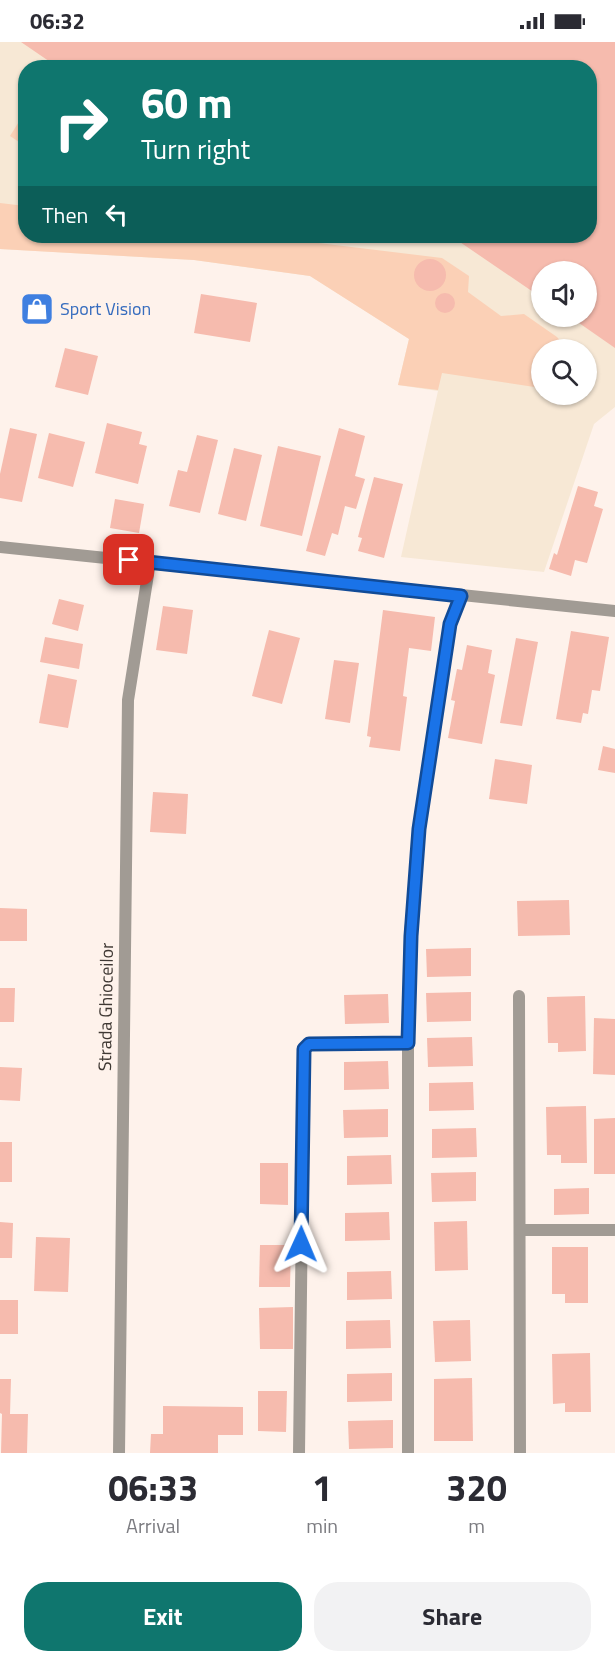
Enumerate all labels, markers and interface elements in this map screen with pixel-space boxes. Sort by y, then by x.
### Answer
text: 06:32 [30,4,85,38]
text: 60 m [141,70,233,134]
icon: right [42,84,120,162]
text: Turn right [141,128,250,169]
text: Then [42,198,88,232]
icon: left [100,198,133,231]
map controls [531,261,597,405]
button: sound [531,261,597,327]
shop icon: Sport Vision [19,291,55,327]
place label: Sport Vision [60,295,151,322]
button: search [531,339,597,405]
pin [103,534,154,585]
icon: arrive [112,543,145,576]
street label: Strada Ghioceilor [91,942,120,1071]
position arrow [269,1212,333,1276]
text: 06:33 [108,1460,198,1515]
text: 1 [312,1460,332,1515]
text: 320 [446,1460,507,1515]
text: Arrival [126,1510,180,1541]
text: min [306,1510,338,1541]
text: m [468,1510,485,1541]
button: Exit [24,1582,302,1651]
button: Share [314,1582,591,1651]

